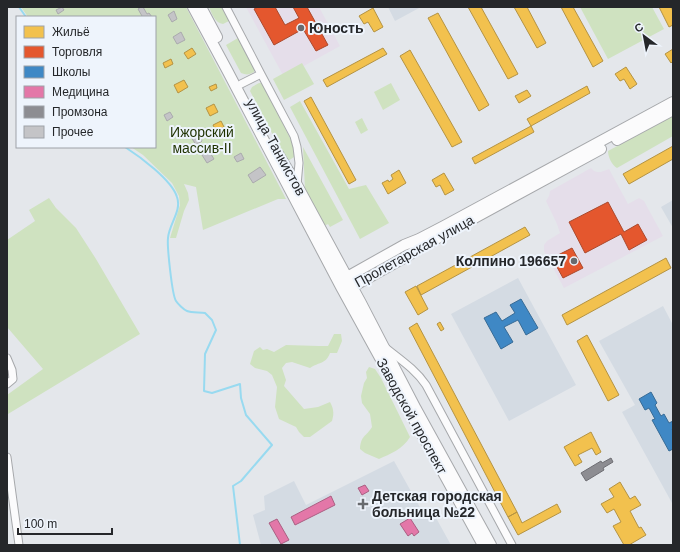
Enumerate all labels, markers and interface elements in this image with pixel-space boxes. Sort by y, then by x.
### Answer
legend [16,16,156,148]
north arrow [624,16,664,56]
place label: Юность [309,20,364,36]
text: С [632,20,645,35]
marker: Юность [296,23,306,33]
text: Жильё [52,25,90,39]
text: Торговля [52,45,102,59]
text: Школы [52,65,90,79]
text: Медицина [52,85,109,99]
street label: улица Танкистов [243,96,309,198]
text: Промзона [52,105,108,119]
park label: Ижорский массив-II [170,124,234,156]
text: Прочее [52,125,94,139]
street label: Пролетарская улица [352,211,477,290]
place label: Колпино 196657 [456,253,566,269]
marker: Колпино 196657 [569,256,579,266]
street label: Заводской проспект [373,355,451,477]
place label: Детская городская больница №22 [372,488,502,520]
marker: Детская городская больница №22 [357,498,369,510]
scale bar [18,510,112,536]
text: 100 m [24,517,57,531]

